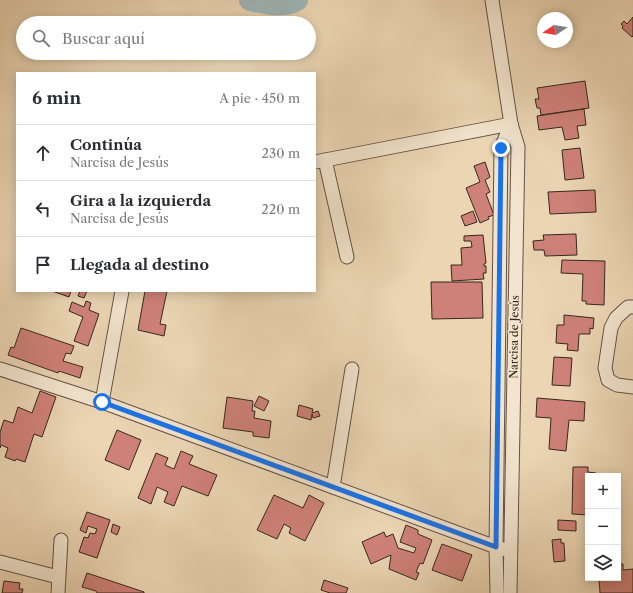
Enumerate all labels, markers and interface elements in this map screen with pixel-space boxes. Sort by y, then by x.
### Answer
north arrow [537,12,573,48]
search box [16,16,316,60]
icon: search [30,27,52,49]
text: Buscar aquí [62,29,145,48]
text: 6 min [32,88,81,108]
text: A pie · 450 m [219,90,300,106]
text: Continúa [70,135,142,154]
route end [492,139,510,157]
icon: ahead [32,142,54,164]
text: 230 m [262,145,300,161]
text: Narcisa de Jesús [70,154,169,170]
text: Gira a la izquierda [70,191,211,210]
icon: left [32,198,54,220]
text: 220 m [261,201,300,217]
text: Narcisa de Jesús [70,210,169,226]
icon: arrive [32,254,54,276]
text: Llegada al destino [70,255,209,274]
street label: Narcisa de Jesús [506,295,522,379]
route start [93,393,111,411]
map controls [585,473,621,581]
button: + [585,473,621,509]
button: − [585,509,621,545]
button: layers [585,545,621,581]

